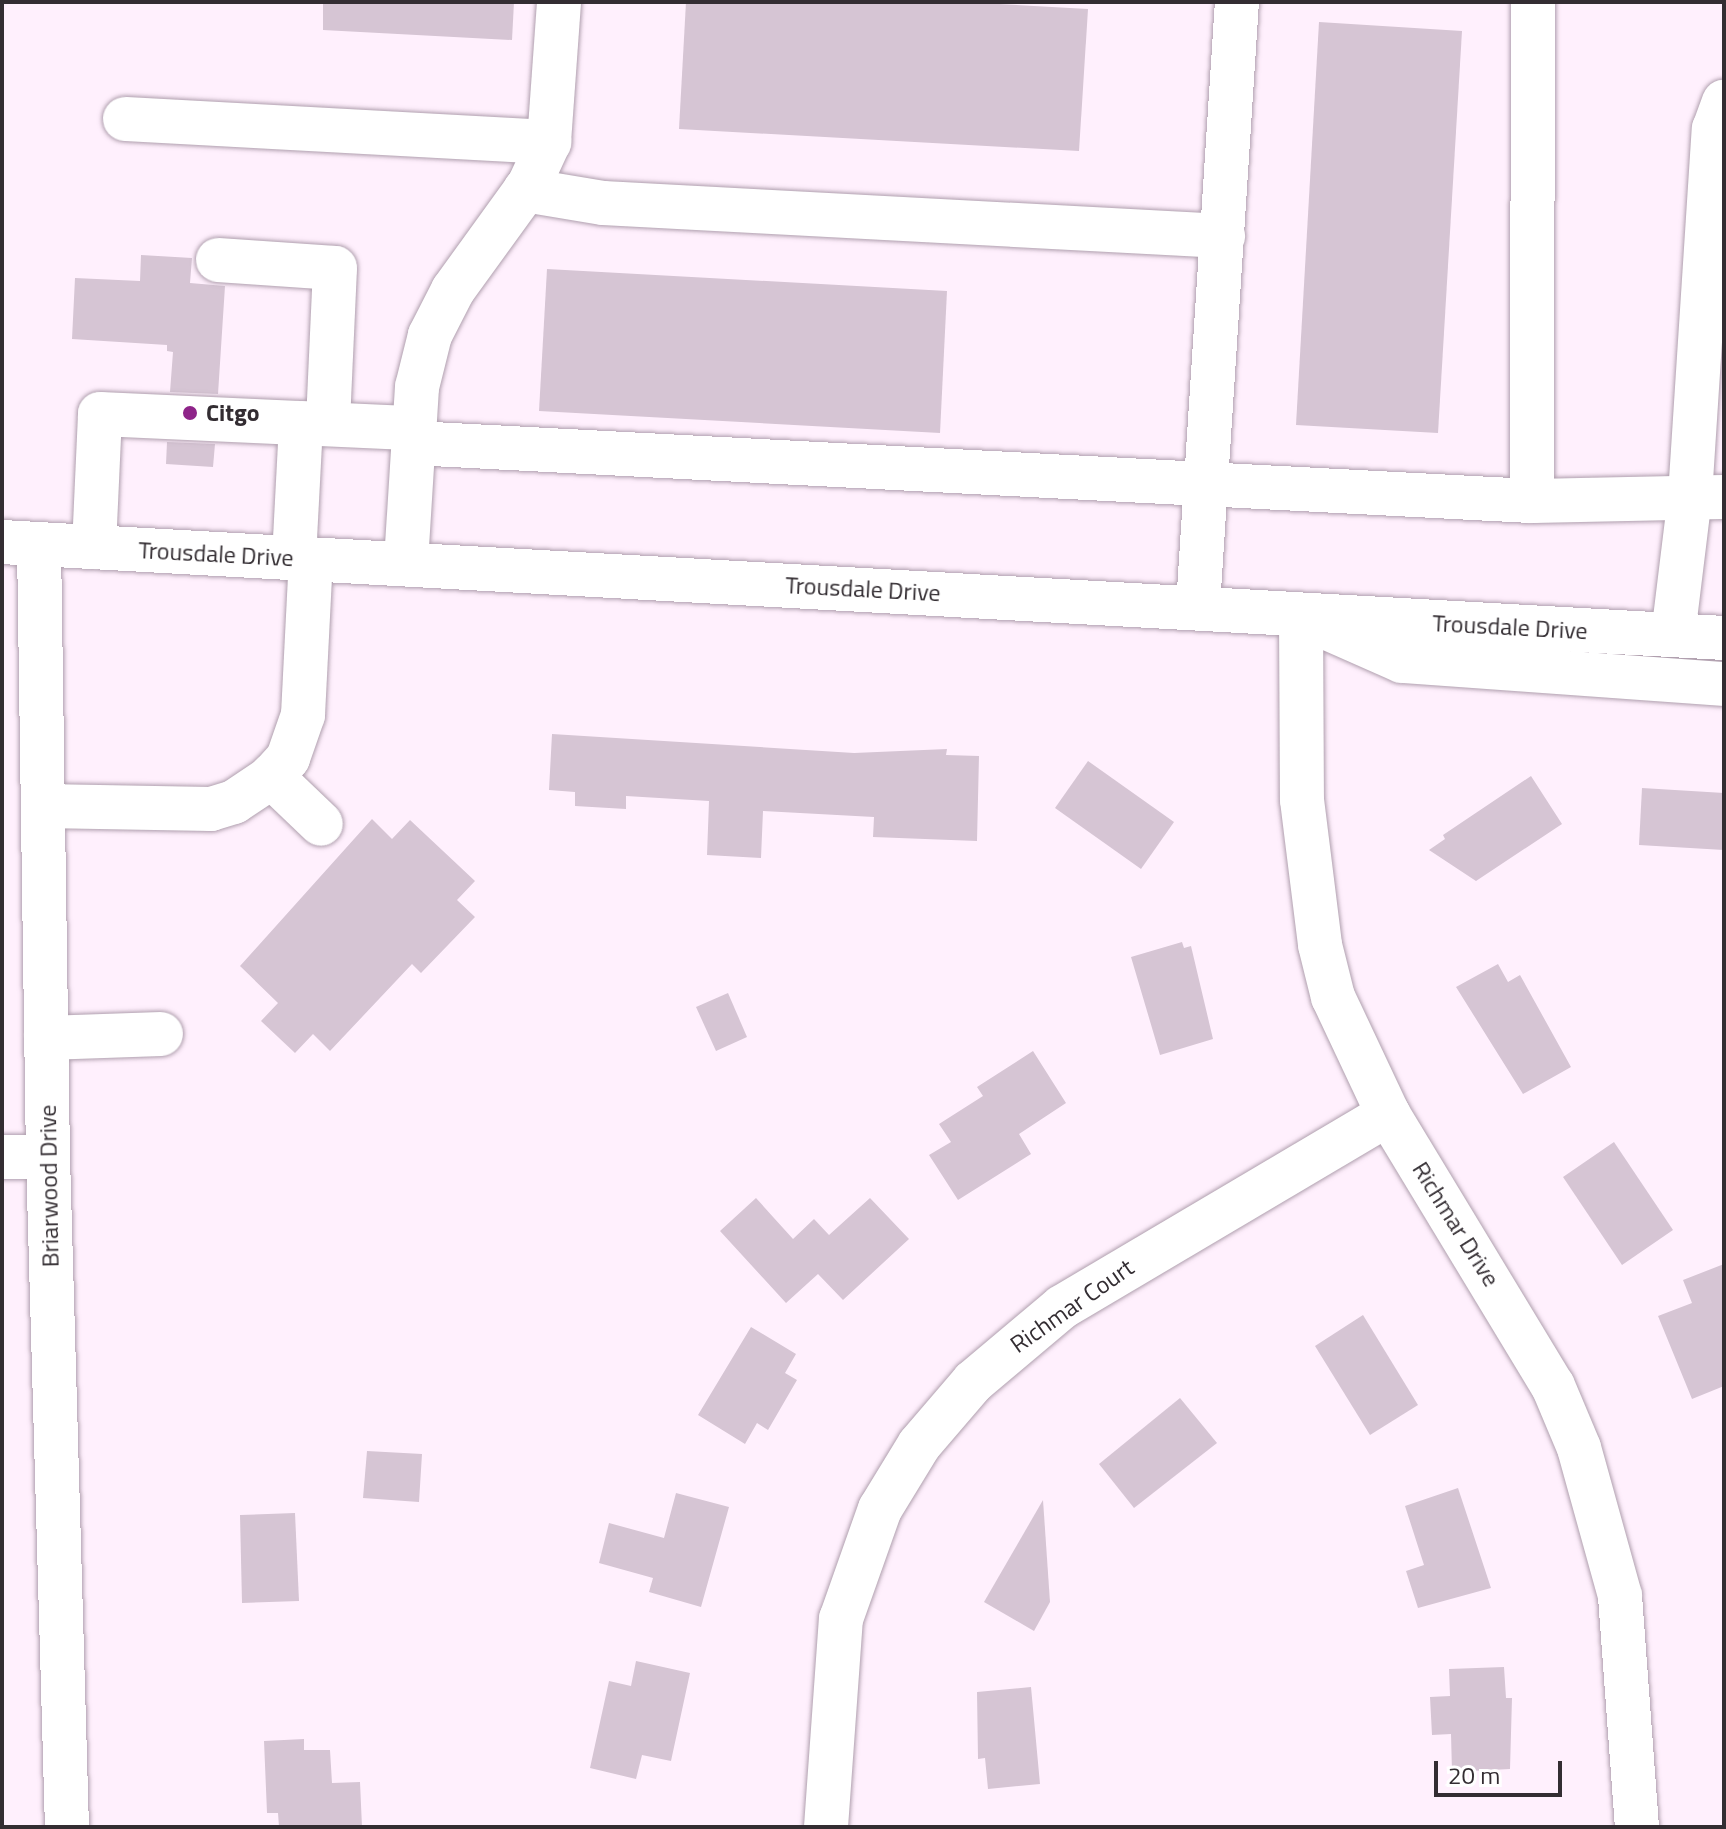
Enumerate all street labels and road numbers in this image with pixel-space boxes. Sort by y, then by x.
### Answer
street label: Trousdale Drive [138,536,294,572]
street label: Trousdale Drive [785,571,941,607]
street label: Trousdale Drive [1432,609,1588,645]
street label: Briarwood Drive [33,1104,65,1268]
street label: Richmar Drive [1406,1156,1506,1292]
street label: Richmar Court [1005,1253,1139,1359]

